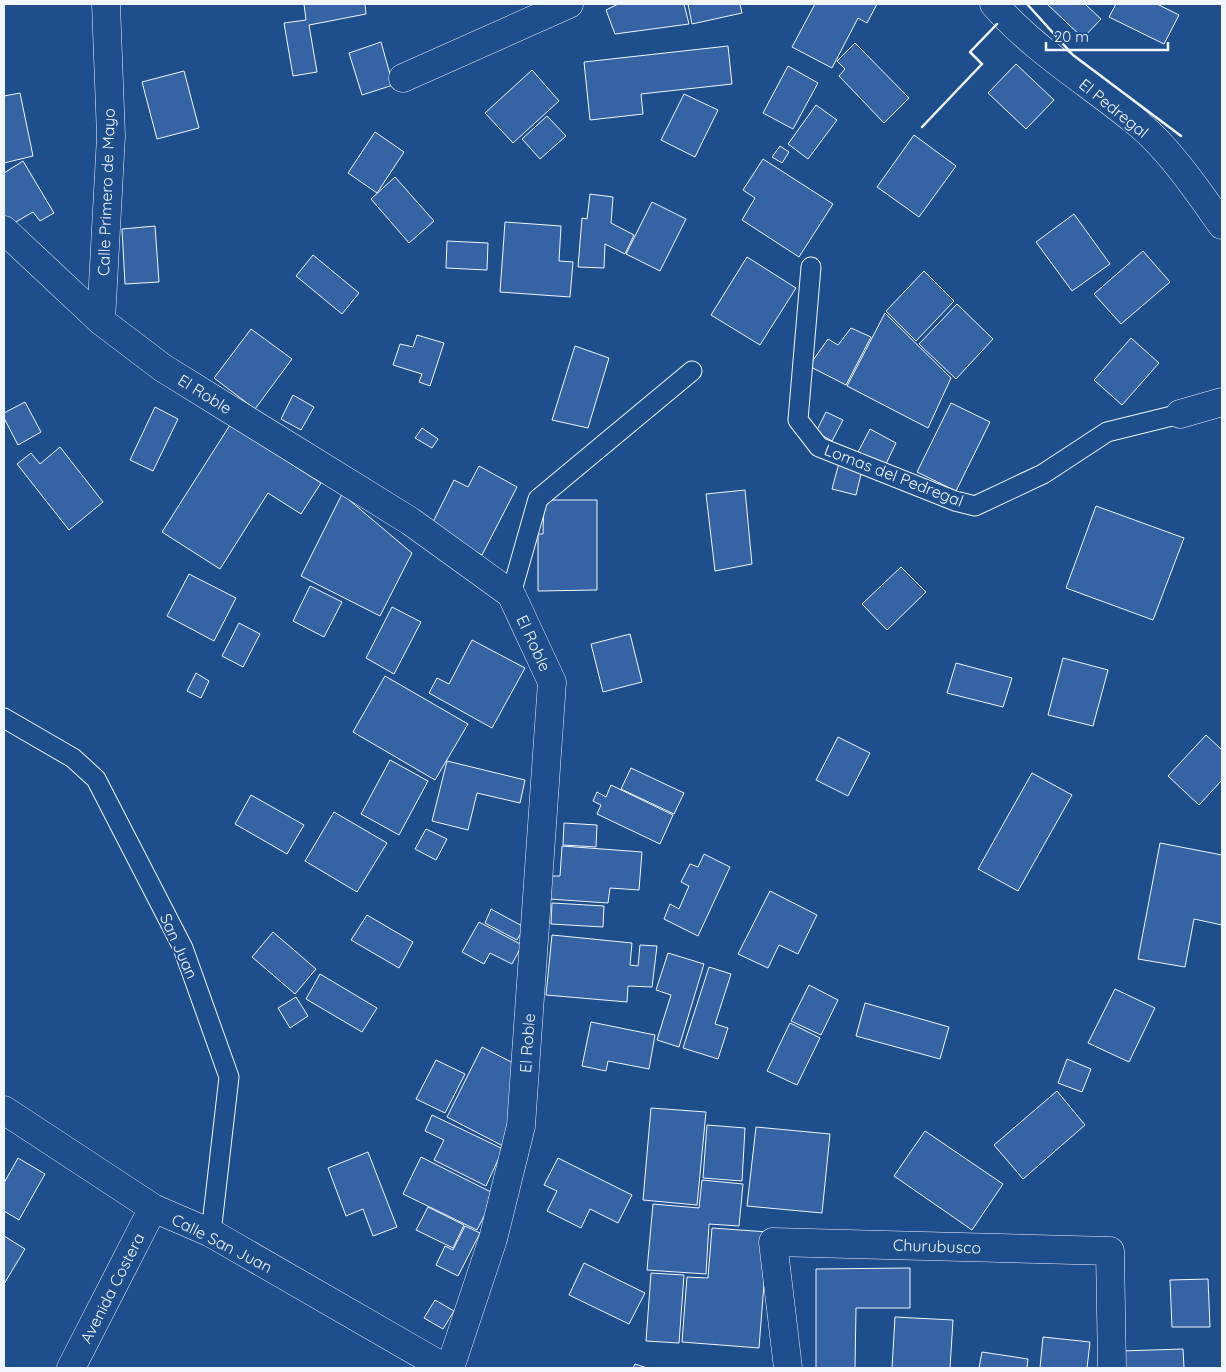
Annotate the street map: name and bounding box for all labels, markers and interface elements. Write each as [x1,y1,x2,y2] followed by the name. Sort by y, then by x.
[1046,20,1168,52] scale bar
[1054,27,1089,46] text: 20 m
[1075,74,1153,142] street label: El Pedregal
[93,108,119,276] street label: Calle Primero de Mayo
[174,370,236,418] street label: El Roble
[822,439,966,511] street label: Lomas del Pedregal
[512,612,556,674] street label: El Roble
[156,910,202,982] street label: San Juan
[515,1013,539,1073] street label: El Roble
[168,1209,276,1277] street label: Calle San Juan
[76,1229,148,1347] street label: Avenida Costera
[893,1234,981,1258] street label: Churubusco

